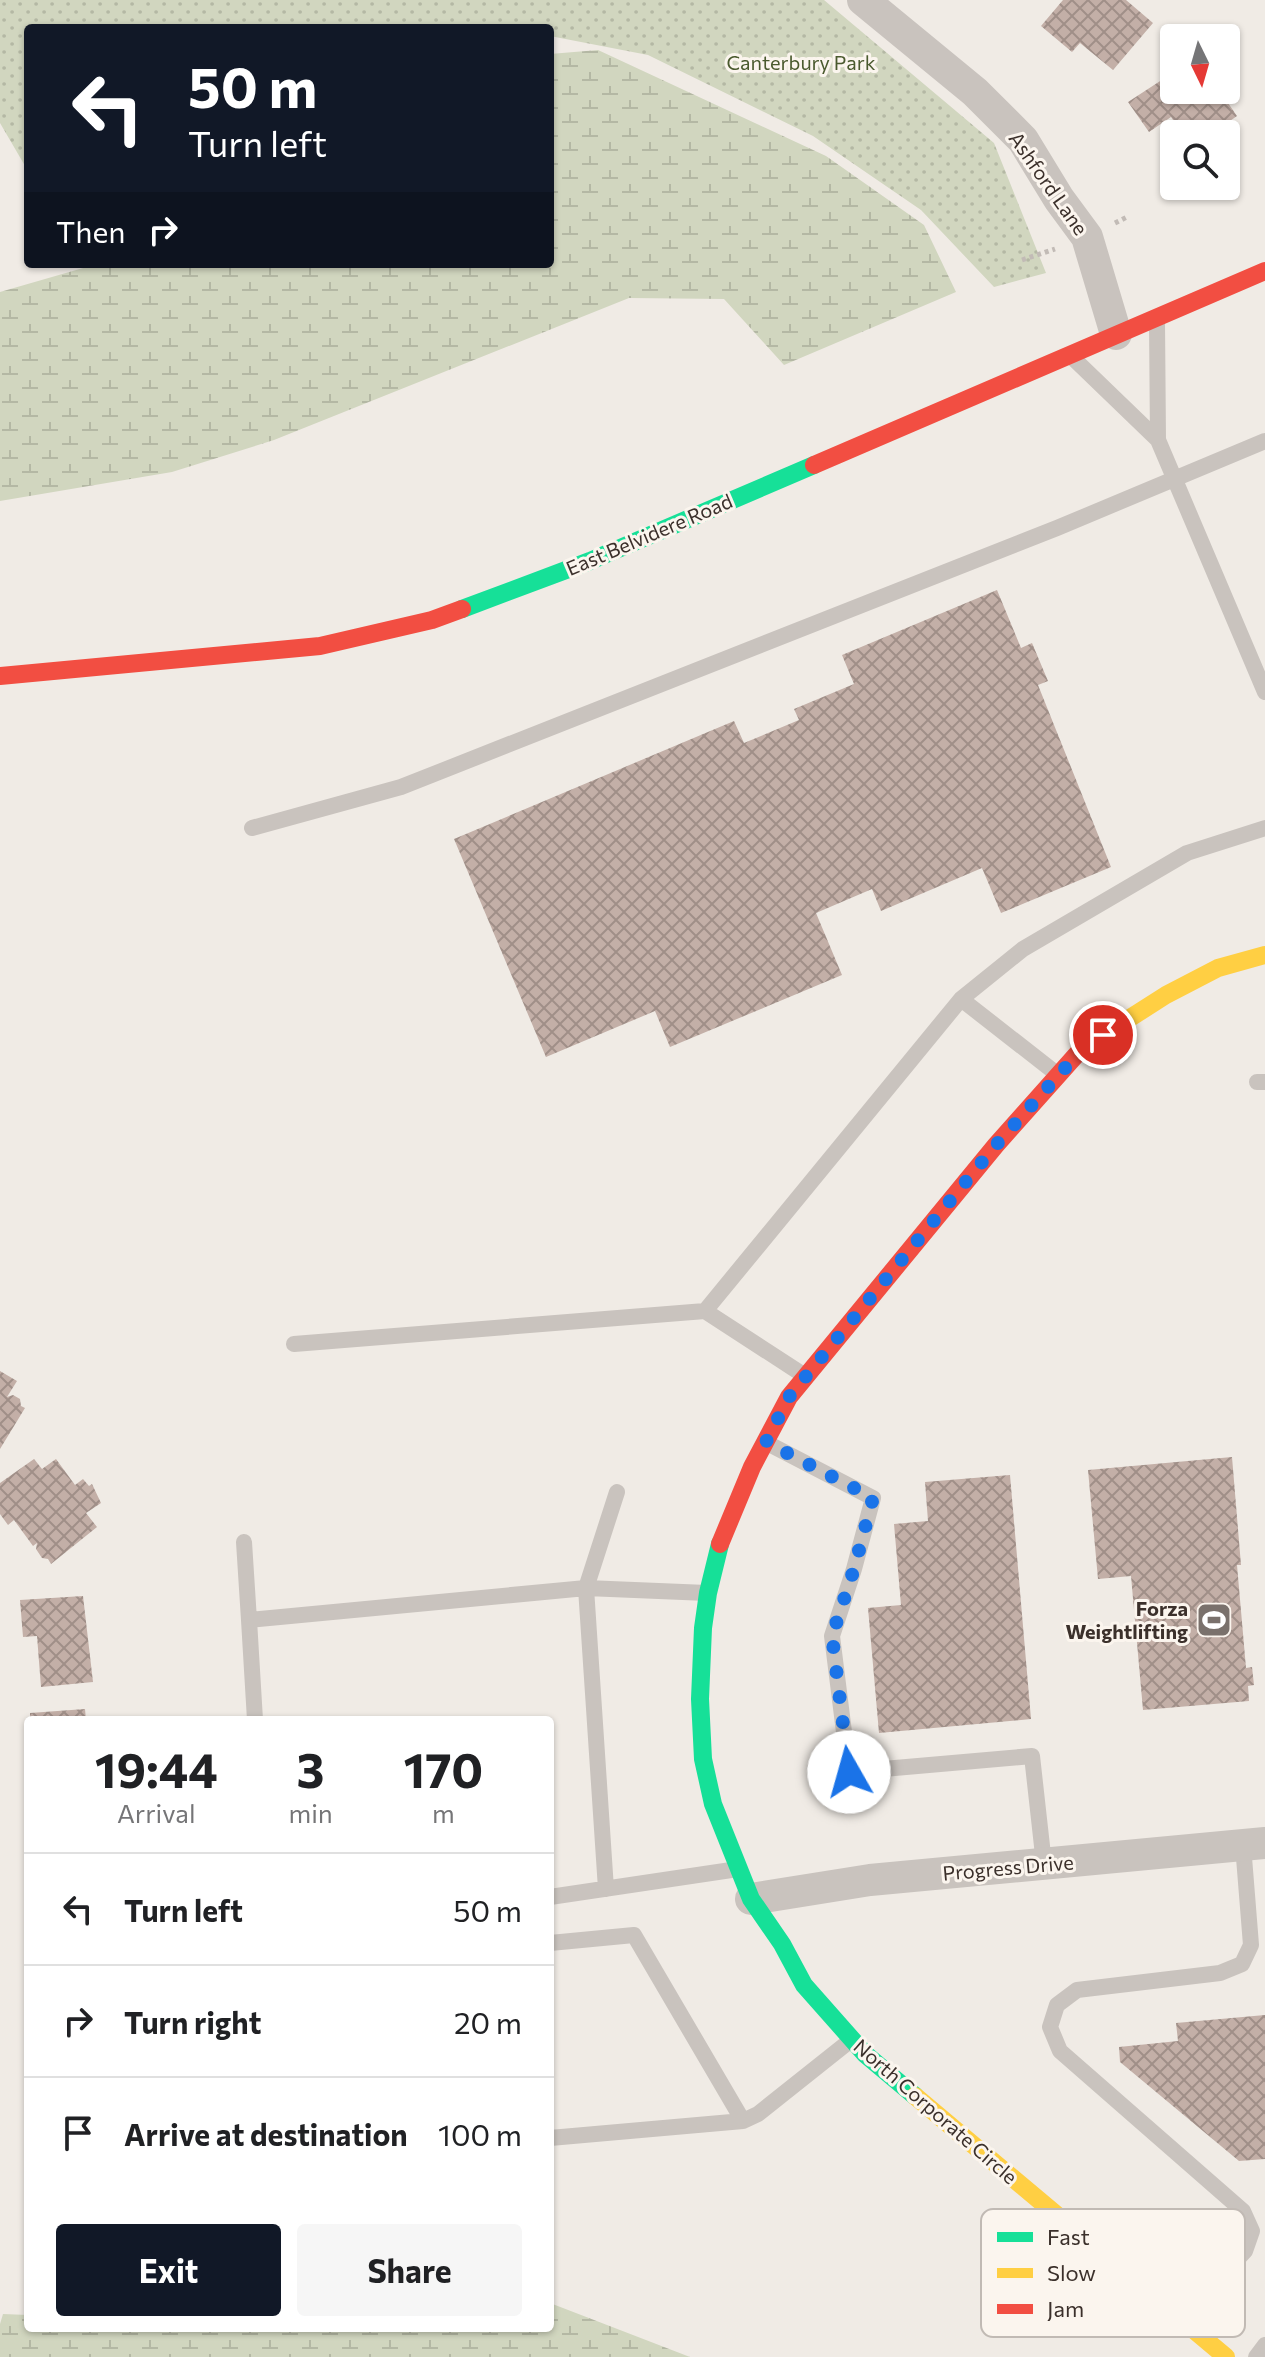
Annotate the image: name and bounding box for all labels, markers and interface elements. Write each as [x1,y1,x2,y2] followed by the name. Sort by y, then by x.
[1160,24,1240,104] north arrow
[1160,24,1240,200] map controls
[726,50,876,74] park label: Canterbury Park
[188,51,317,120] text: 50 m
[56,56,160,160] icon: left
[188,120,327,164] text: Turn left
[1160,120,1240,200] button: search
[1005,127,1093,239] street label: Ashford Lane
[141,208,185,252] icon: right
[56,212,125,249] text: Then
[562,488,736,580] street label: East Belvidere Road
[1069,1001,1137,1069] pin
[1081,1013,1125,1057] icon: arrive
[1066,1596,1188,1643] place label: Forza Weightlifting
[1195,1601,1233,1639] sports icon: Forza Weightlifting
[807,1730,891,1814] position arrow
[95,1739,218,1798] text: 19:44
[297,1739,325,1798] text: 3
[404,1739,483,1798] text: 170
[117,1797,196,1828] text: Arrival
[288,1797,333,1828] text: min
[432,1797,455,1828] text: m
[941,1849,1075,1885] street label: Progress Drive
[56,1887,100,1931] icon: left
[124,1891,243,1928] text: Turn left
[453,1891,522,1928] text: 50 m
[56,1999,100,2043] icon: right
[124,2003,261,2040] text: Turn right
[454,2003,522,2040] text: 20 m
[849,2034,1023,2188] street label: North Corporate Circle
[56,2111,100,2155] icon: arrive
[124,2115,408,2152] text: Arrive at destination
[438,2115,522,2152] text: 100 m
[981,2209,1245,2337] legend
[1047,2223,1090,2250] text: Fast
[56,2224,281,2316] button: Exit
[297,2224,522,2316] button: Share
[1047,2259,1096,2286] text: Slow
[1047,2295,1084,2322] text: Jam

